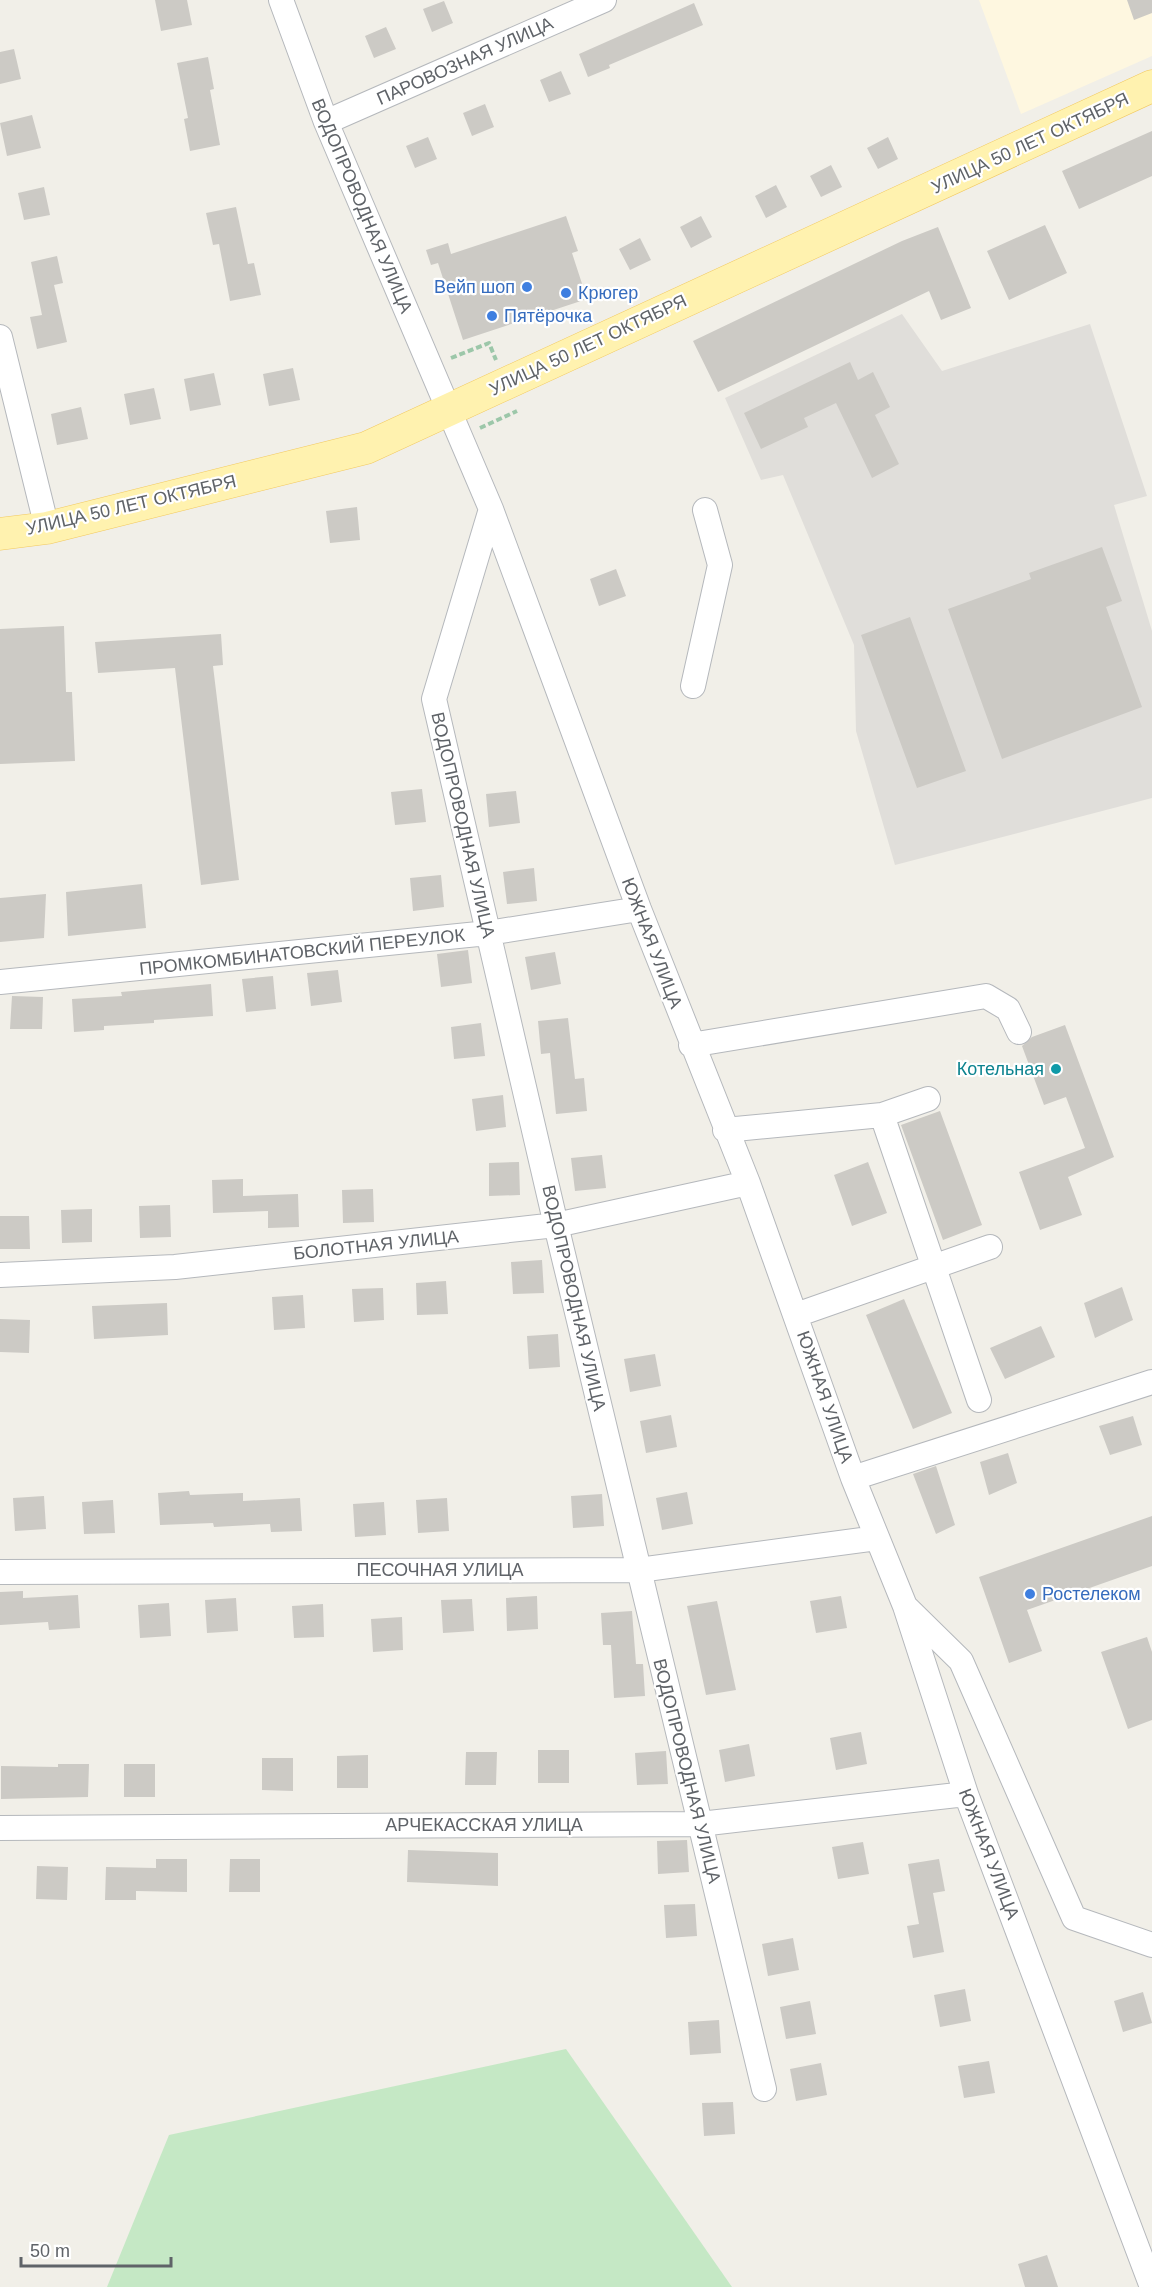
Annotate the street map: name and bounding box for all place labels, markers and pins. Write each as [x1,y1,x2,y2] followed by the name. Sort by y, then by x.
[434,277,515,297] place label: Вейп шоп
[520,280,534,294] marker: Вейп шоп
[578,283,638,303] place label: Крюгер
[559,286,573,300] marker: Крюгер
[504,306,593,326] place label: Пятёрочка
[485,309,499,323] marker: Пятёрочка
[957,1059,1044,1079] place label: Котельная
[1049,1062,1063,1076] marker: Котельная
[1042,1584,1141,1604] place label: Ростелеком
[1023,1587,1037,1601] marker: Ростелеком

